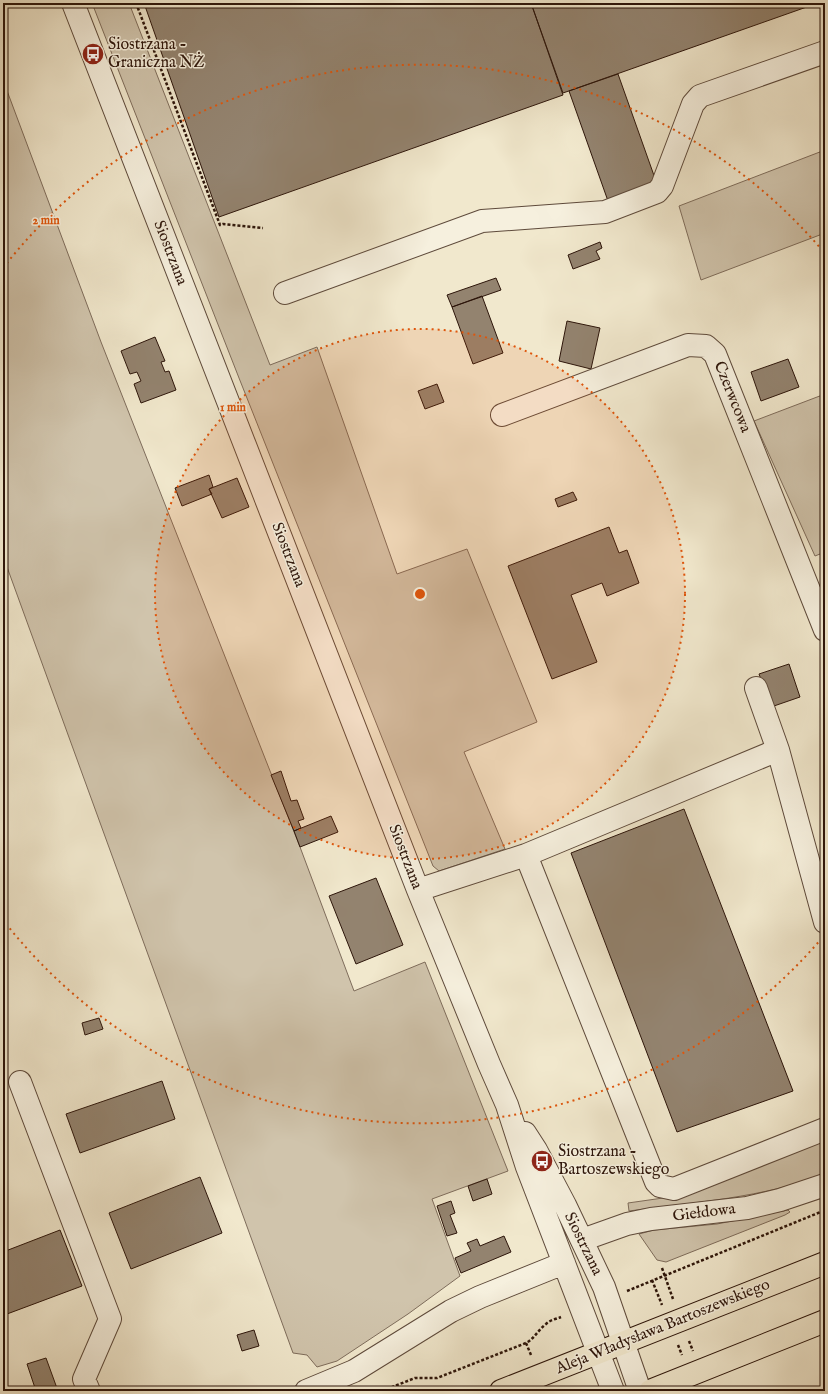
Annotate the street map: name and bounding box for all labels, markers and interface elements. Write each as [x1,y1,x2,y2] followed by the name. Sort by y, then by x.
[108,35,205,73] place label: Siostrzana - Graniczna NŻ
[80,41,106,67] bus stop icon: Siostrzana - Graniczna NŻ
[32,213,60,228] text: 2 min
[149,218,192,288] street label: Siostrzana
[709,358,755,436] street label: Czerwcowa
[220,400,247,415] text: 1 min
[267,520,310,590] street label: Siostrzana
[413,587,427,601] centre of rings
[384,822,427,892] street label: Siostrzana
[558,1142,670,1180] place label: Siostrzana - Bartoszewskiego
[529,1148,555,1174] bus stop icon: Siostrzana - Bartoszewskiego
[672,1199,737,1227] street label: Giełdowa
[559,1209,607,1279] street label: Siostrzana
[552,1275,773,1380] street label: Aleja Władysława Bartoszewskiego

